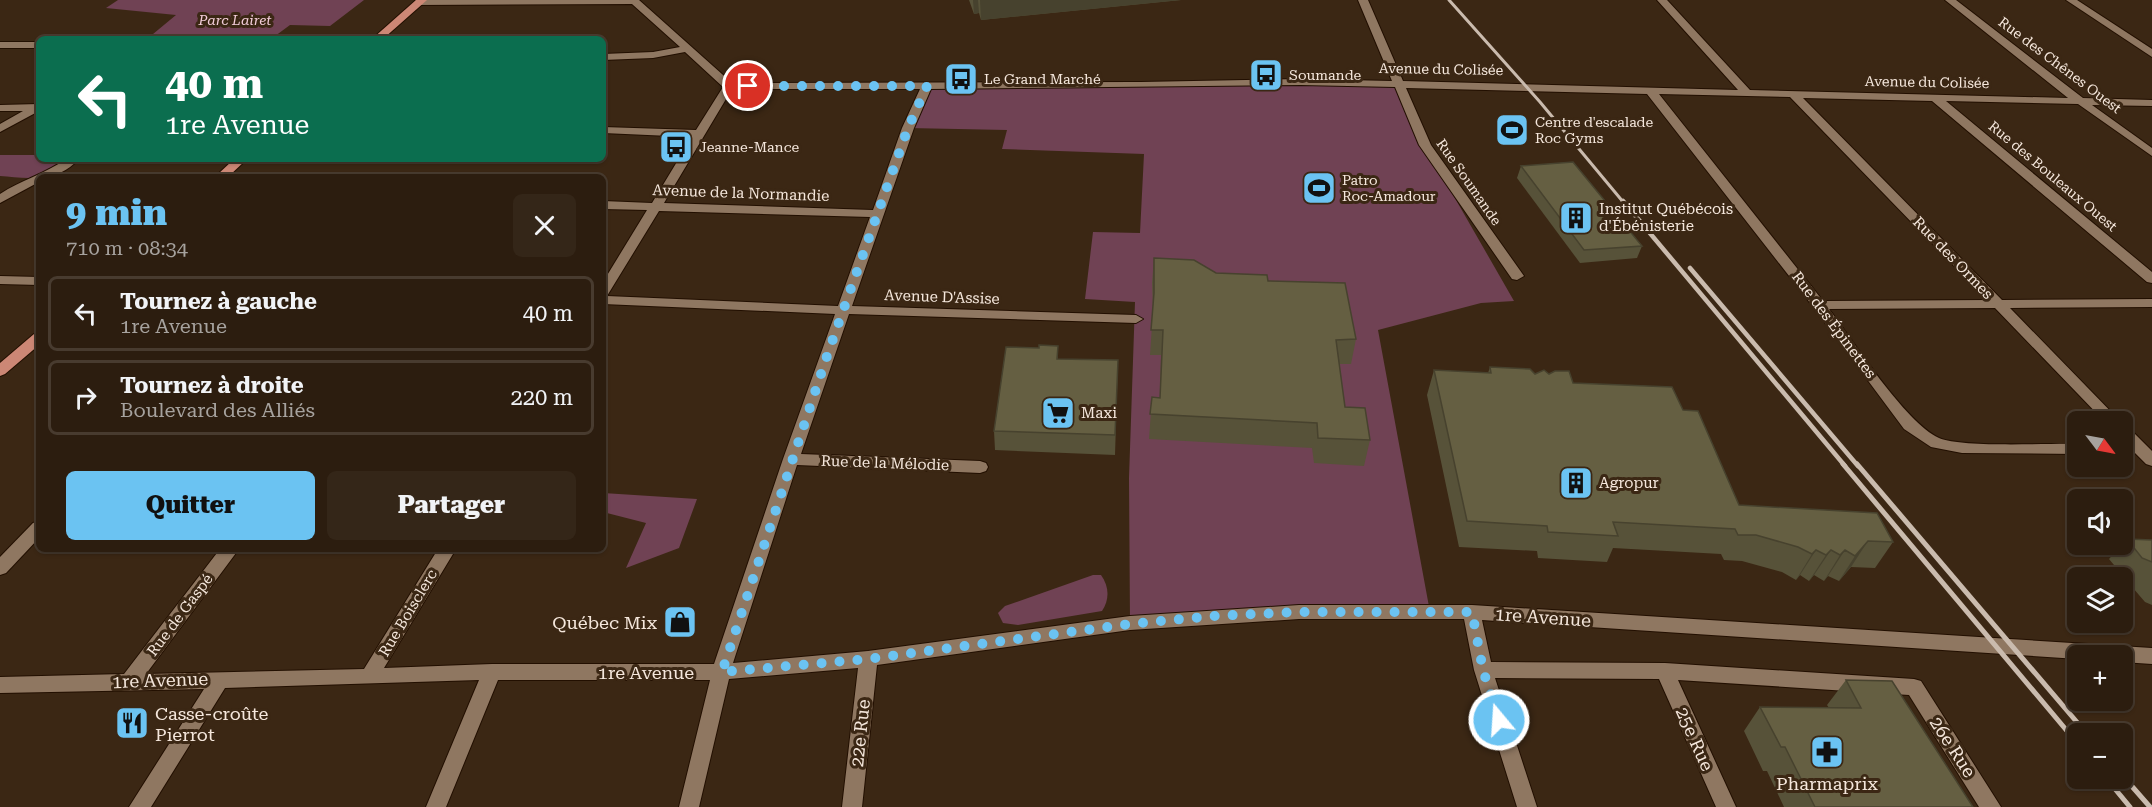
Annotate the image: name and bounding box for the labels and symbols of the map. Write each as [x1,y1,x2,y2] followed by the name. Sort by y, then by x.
[197,12,272,28] park label: Parc Lairet
[1996,14,2124,116] street label: Rue des Chênes Ouest
[1248,57,1284,93] bus stop icon: Soumande
[722,60,773,111] pin
[1379,60,1504,78] street label: Avenue du Colisée
[943,61,979,97] bus stop icon: Le Grand Marché
[1289,67,1362,83] place label: Soumande
[984,71,1101,87] place label: Le Grand Marché
[1865,73,1990,91] street label: Avenue du Colisée
[1494,112,1530,148] sports icon: Centre d'escalade Roc Gyms
[1535,114,1654,146] place label: Centre d'escalade Roc Gyms
[1986,118,2120,234] street label: Rue des Bouleaux Ouest
[658,129,694,165] bus stop icon: Jeanne-Mance
[1433,136,1505,229] street label: Rue Soumande
[699,139,799,155] place label: Jeanne-Mance
[1301,170,1337,206] sports icon: Patro Roc-Amadour
[1342,172,1436,204] place label: Patro Roc-Amadour
[652,181,830,205] street label: Avenue de la Normandie
[1558,200,1594,236] building icon: Institut Québécois d'Ébénisterie
[1599,200,1733,235] place label: Institut Québécois d'Ébénisterie
[1909,213,1997,303] street label: Rue des Ormes
[1788,268,1880,382] street label: Rue des Épinettes
[884,286,1000,308] street label: Avenue D'Assise
[1040,395,1076,431] supermarket icon: Maxi
[1081,404,1117,422] place label: Maxi
[2067,411,2133,477] north arrow
[821,452,949,474] street label: Rue de la Mélodie
[1558,465,1594,501] building icon: Agropur
[1599,474,1659,492] place label: Agropur
[375,566,441,660] street label: Rue Boisclerc
[143,570,217,660] street label: Rue de Gaspé
[1494,603,1592,631] street label: 1re Avenue
[662,604,698,640] shop icon: Québec Mix
[552,612,658,633] place label: Québec Mix
[598,662,694,683] street label: 1re Avenue
[112,668,209,692] street label: 1re Avenue
[1467,688,1531,752] position arrow
[846,698,874,768] street label: 22e Rue
[155,703,268,745] place label: Casse-croûte Pierrot
[1672,704,1718,774] street label: 25e Rue
[114,705,150,741] restaurant icon: Casse-croûte Pierrot
[1926,713,1980,781] street label: 26e Rue
[1809,734,1845,770] pharmacy icon: Pharmaprix
[1776,773,1879,794] place label: Pharmaprix

